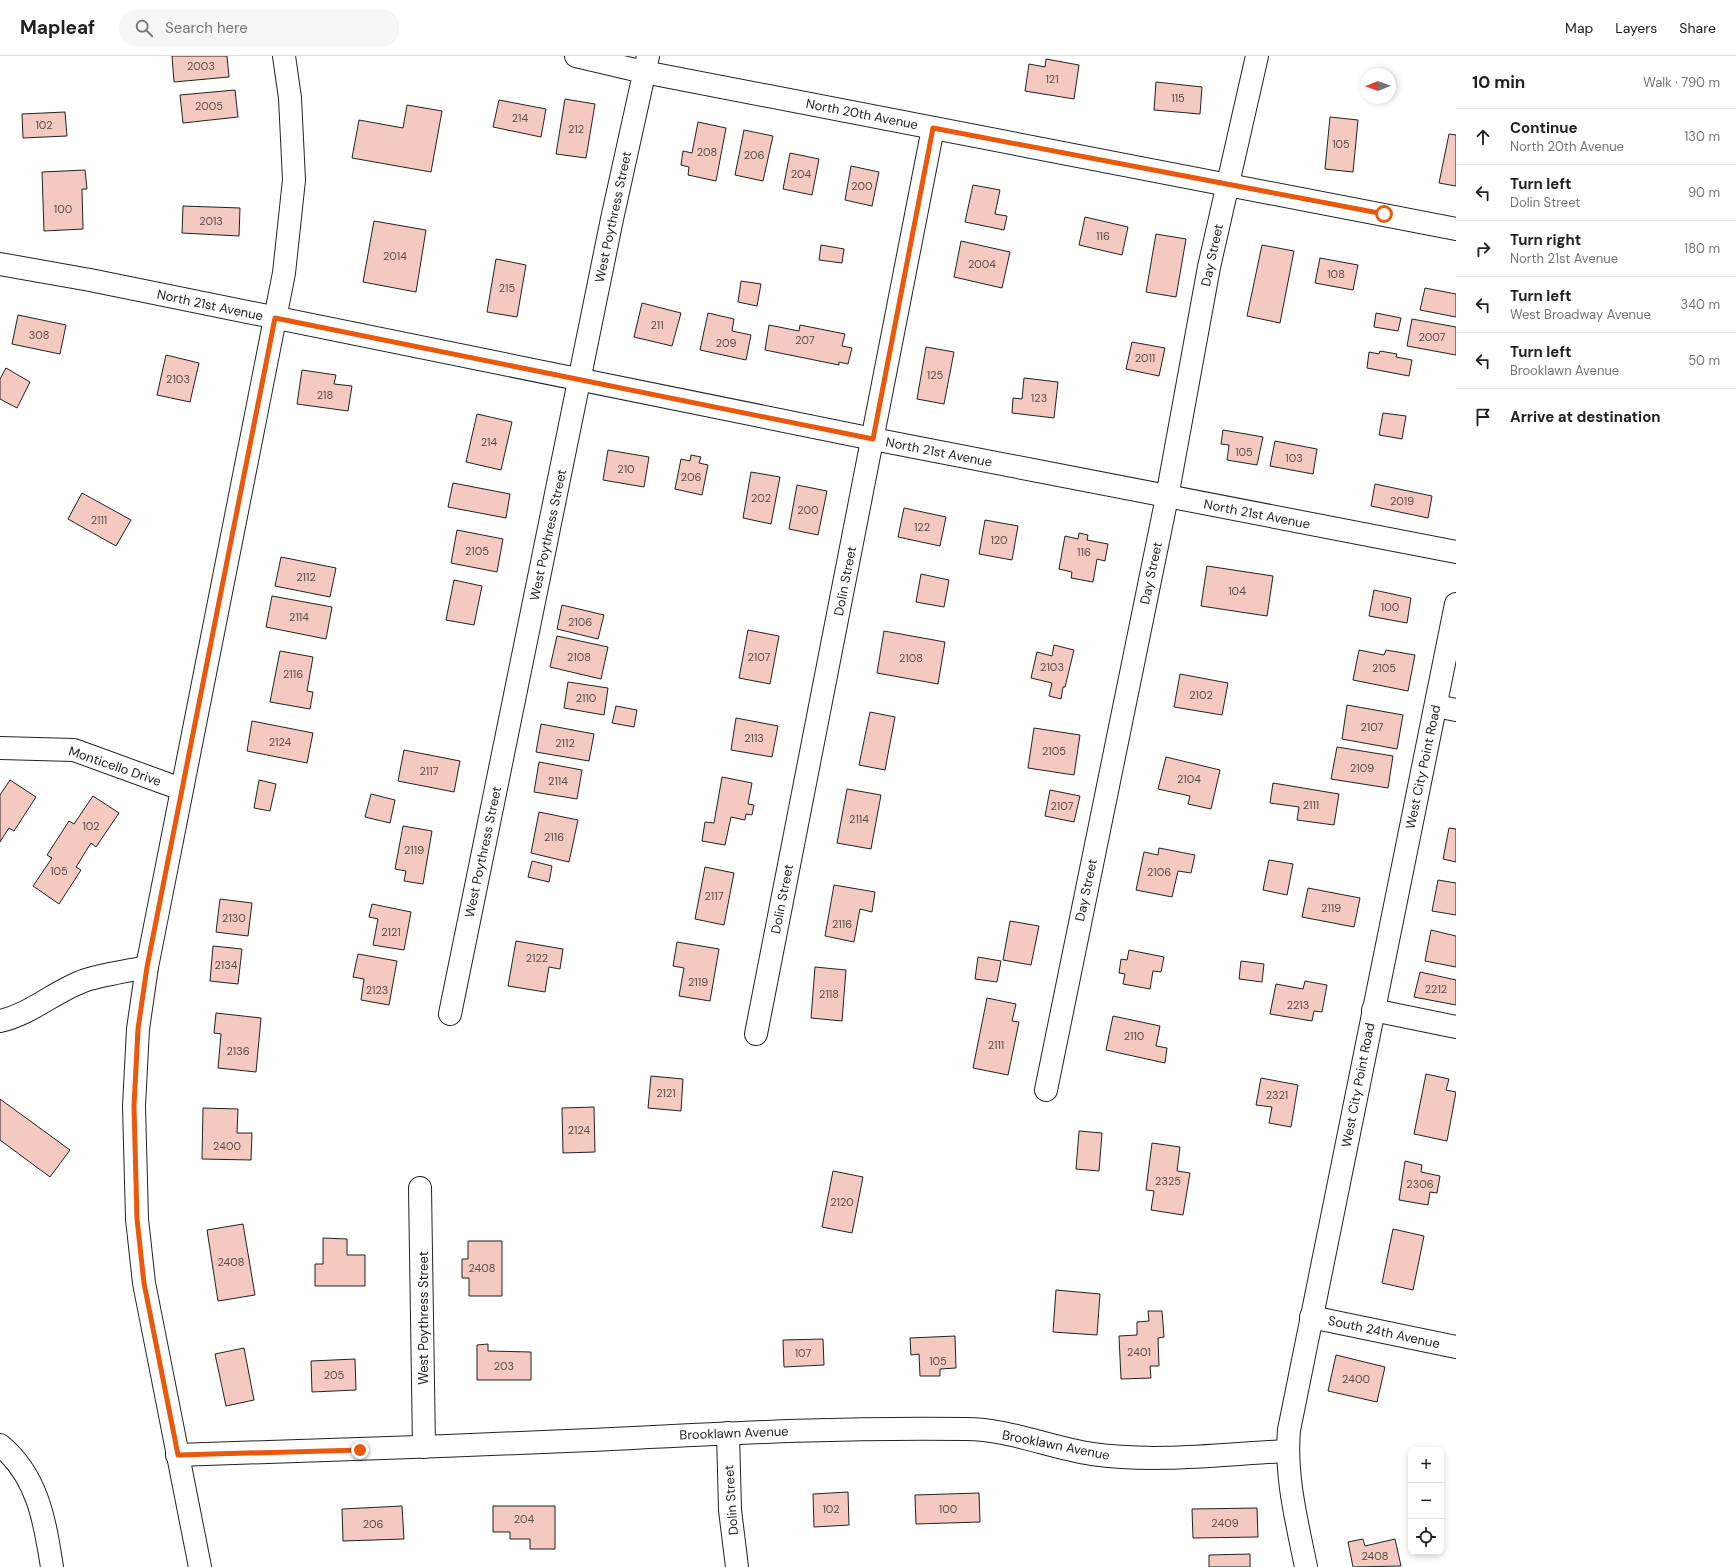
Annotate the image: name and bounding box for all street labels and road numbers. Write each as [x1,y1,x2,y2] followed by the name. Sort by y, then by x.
[804,95,920,133] street label: North 20th Avenue
[591,150,635,284] street label: West Poythress Street
[1197,222,1227,288] street label: Day Street
[155,285,265,325] street label: North 21st Avenue
[884,433,994,471] street label: North 21st Avenue
[526,468,570,602] street label: West Poythress Street
[1202,495,1312,533] street label: North 21st Avenue
[1136,540,1166,606] street label: Day Street
[830,545,860,617] street label: Dolin Street
[1402,703,1444,831] street label: West City Point Road
[66,742,164,790] street label: Monticello Drive
[461,785,505,919] street label: West Poythress Street
[1071,857,1101,923] street label: Day Street
[767,863,797,935] street label: Dolin Street
[1338,1021,1378,1149] street label: West City Point Road
[415,1251,432,1385] street label: West Poythress Street
[1326,1312,1442,1352] street label: South 24th Avenue
[679,1423,789,1443] street label: Brooklawn Avenue
[1001,1426,1111,1464] street label: Brooklawn Avenue
[720,1464,742,1536] street label: Dolin Street

